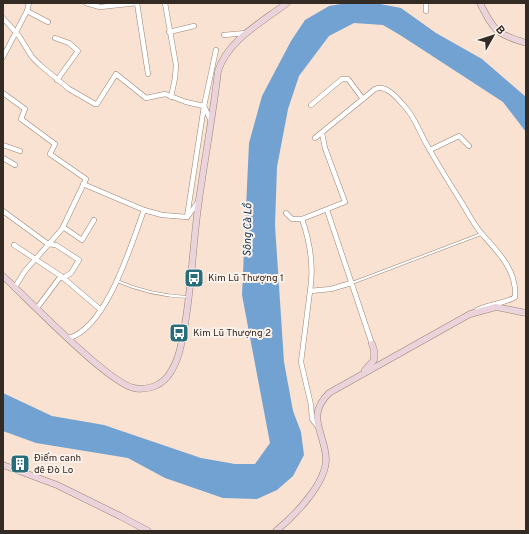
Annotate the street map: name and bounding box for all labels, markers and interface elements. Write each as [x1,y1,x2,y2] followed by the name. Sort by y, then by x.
[473,16,513,56] north arrow
[492,23,508,38] text: B
[241,202,255,257] water label: Sông Cà Lồ
[183,267,205,289] bus stop icon: Kim Lũ Thượng 1
[208,272,284,285] place label: Kim Lũ Thượng 1
[168,322,190,344] bus stop icon: Kim Lũ Thượng 2
[193,327,271,340] place label: Kim Lũ Thượng 2
[34,452,81,477] place label: Điếm canh đê Đò Lo
[9,453,31,475] building icon: Điếm canh đê Đò Lo

